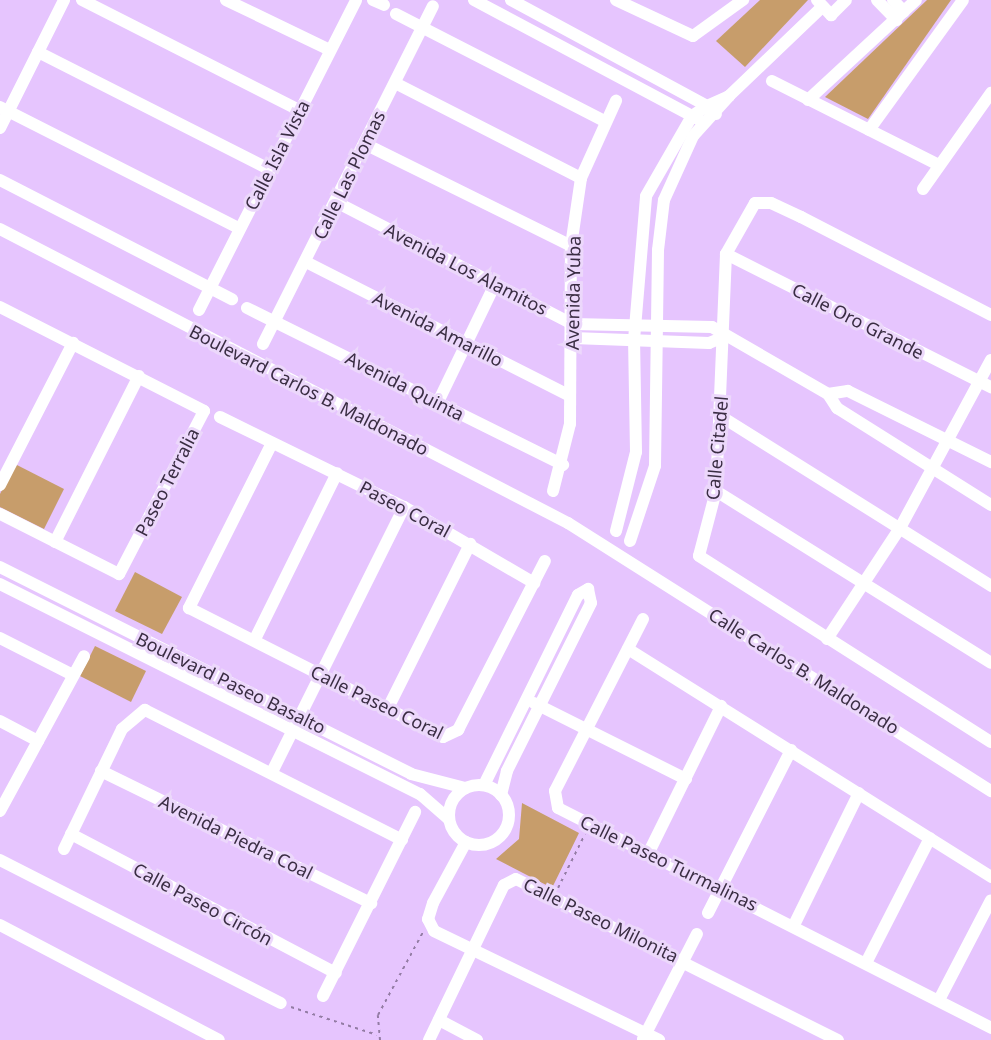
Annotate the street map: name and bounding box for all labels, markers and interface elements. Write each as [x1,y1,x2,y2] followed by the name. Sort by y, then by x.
[240,96,314,214] street label: Calle Isla Vista
[309,107,389,243] street label: Calle Las Plomas
[381,219,551,319] street label: Avenida Los Alamitos
[561,236,585,350] street label: Avenida Yuba
[789,278,927,364] street label: Calle Oro Grande
[369,287,507,371] street label: Avenida Amarillo
[186,320,432,460] street label: Boulevard Carlos B. Maldonado
[342,347,468,425] street label: Avenida Quinta
[702,395,732,501] street label: Calle Citadel
[131,424,203,540] street label: Paseo Terralia
[356,476,454,542] street label: Paseo Coral
[705,603,903,739] street label: Calle Carlos B. Maldonado
[133,628,329,738] street label: Boulevard Paseo Basalto
[307,661,447,743] street label: Calle Paseo Coral
[156,790,316,884] street label: Avenida Piedra Coal
[577,811,761,915] street label: Calle Paseo Turmalinas
[130,858,276,950] street label: Calle Paseo Circón
[520,873,682,967] street label: Calle Paseo Milonita

